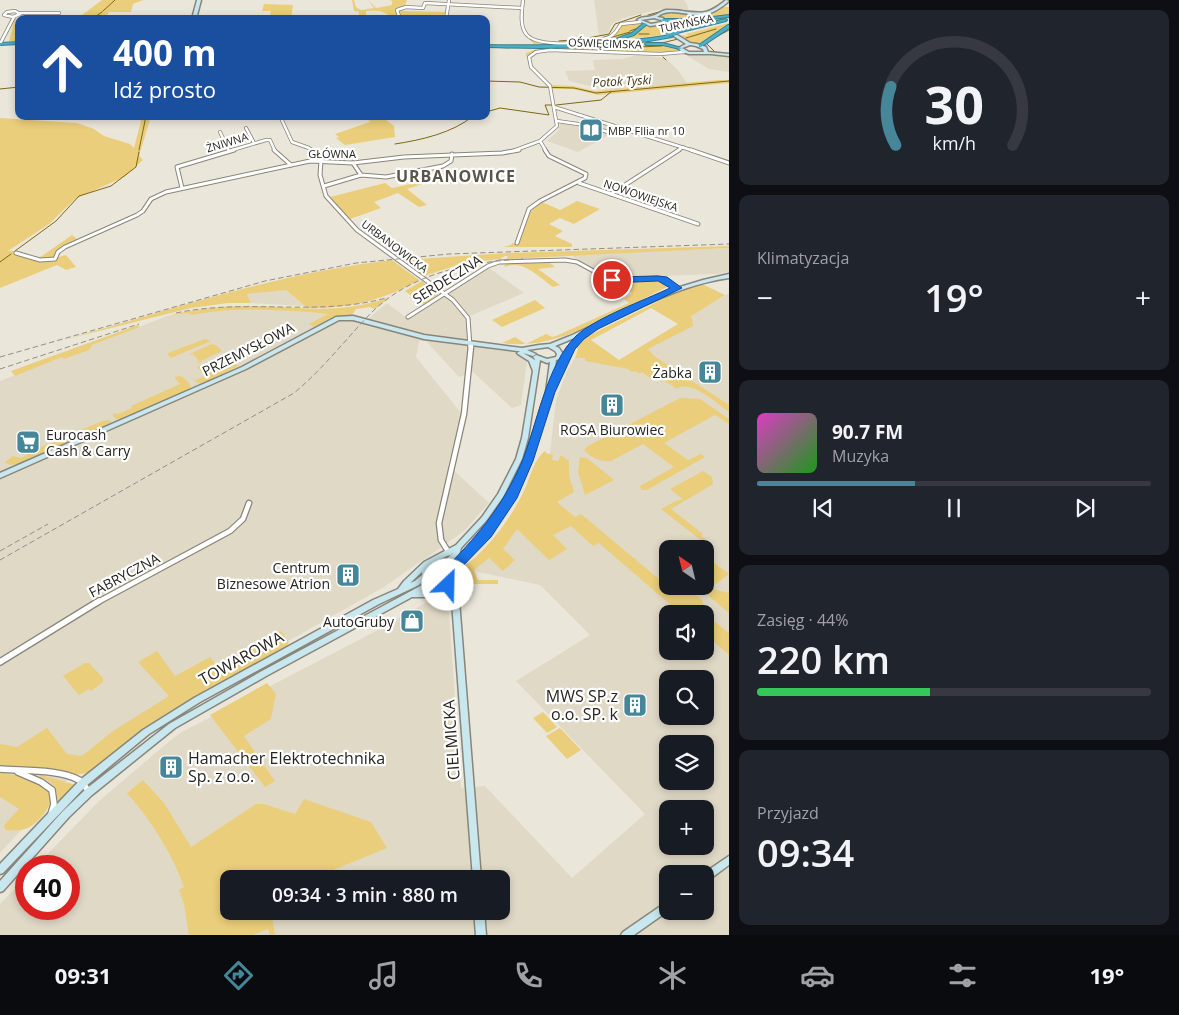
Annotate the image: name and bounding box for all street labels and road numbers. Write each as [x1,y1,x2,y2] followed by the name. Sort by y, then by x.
[658,10,715,36] street label: TURYŃSKA
[568,34,642,52] street label: OŚWIĘCIMSKA
[204,129,250,155] street label: ŻNIWNA
[308,146,356,161] street label: GŁÓWNA
[602,175,680,215] street label: NOWOWIEJSKA
[359,216,431,276] street label: URBANOWICKA
[409,250,485,308] street label: SERDECZNA
[199,318,297,380] street label: PRZEMYSŁOWA
[85,548,163,602] street label: FABRYCZNA
[195,625,288,690] street label: TOWAROWA
[437,698,465,781] street label: CIELMICKA

